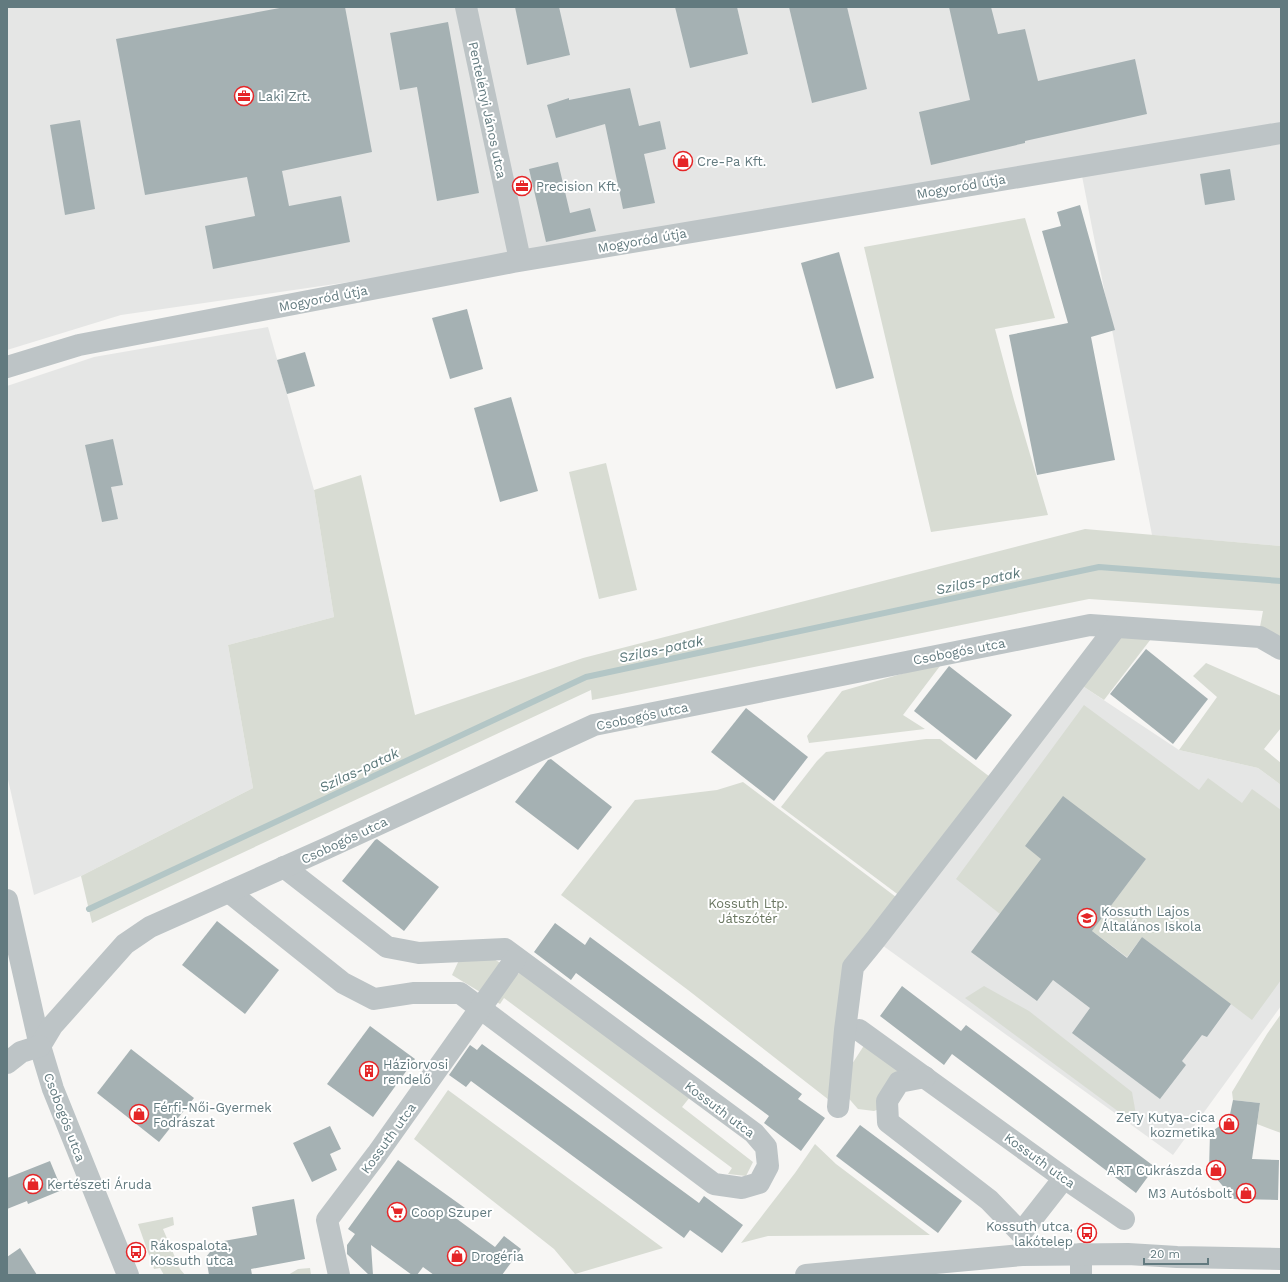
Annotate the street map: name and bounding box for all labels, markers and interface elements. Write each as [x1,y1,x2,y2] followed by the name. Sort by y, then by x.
[466,40,509,181] street label: Pentelényi János utca
[233,85,255,107] office icon: Laki Zrt.
[258,89,310,104] place label: Laki Zrt.
[672,150,694,172] shop icon: Cre-Pa Kft.
[697,154,766,169] place label: Cre-Pa Kft.
[915,171,1007,202] street label: Mogyoród útja
[511,175,533,197] office icon: Precision Kft.
[536,179,620,194] place label: Precision Kft.
[596,225,688,256] street label: Mogyoród útja
[277,282,369,314] street label: Mogyoród útja
[934,564,1022,598] water label: Szilas-patak
[617,632,705,666] water label: Szilas-patak
[912,635,1007,668] street label: Csobogós utca
[595,699,690,734] street label: Csobogós utca
[317,744,402,795] water label: Szilas-patak
[299,814,390,867] street label: Csobogós utca
[708,896,788,926] park label: Kossuth Ltp. Játszótér
[1101,904,1202,934] place label: Kossuth Lajos Általános Iskola
[1076,907,1098,929] school or university icon: Kossuth Lajos Általános Iskola
[383,1057,448,1087] place label: Háziorvosi rendelő
[358,1060,380,1082] building icon: Háziorvosi rendelő
[41,1071,89,1164] street label: Csobogós utca
[682,1078,758,1141] street label: Kossuth utca
[153,1100,272,1130] place label: Férfi-Női-Gyermek Fodrászat
[358,1100,419,1176] street label: Kossuth utca
[128,1103,150,1125] shop icon: Férfi-Női-Gyermek Fodrászat
[1116,1110,1216,1140] place label: ZeTy Kutya-cica kozmetika
[1218,1113,1240,1135] shop icon: ZeTy Kutya-cica kozmetika
[1002,1130,1078,1191] street label: Kossuth utca
[1205,1159,1227,1181] shop icon: ART Cukrászda
[1107,1163,1203,1178] place label: ART Cukrászda
[22,1173,44,1195] shop icon: Kertészeti Áruda
[47,1176,152,1192] place label: Kertészeti Áruda
[1235,1182,1257,1204] shop icon: M3 Autósbolt
[1148,1186,1233,1201] place label: M3 Autósbolt
[386,1201,408,1223] supermarket icon: Coop Szuper
[411,1205,492,1220] place label: Coop Szuper
[986,1219,1073,1249] place label: Kossuth utca, lakótelep
[1076,1222,1098,1244] bus stop icon: Kossuth utca, lakótelep
[150,1238,234,1268] place label: Rákospalota, Kossuth utca
[1144,1240,1208,1266] scale bar
[125,1241,147,1263] bus stop icon: Rákospalota, Kossuth utca
[446,1245,468,1267] shop icon: Drogéria
[1150,1247,1180,1261] text: 20 m
[471,1249,524,1264] place label: Drogéria

